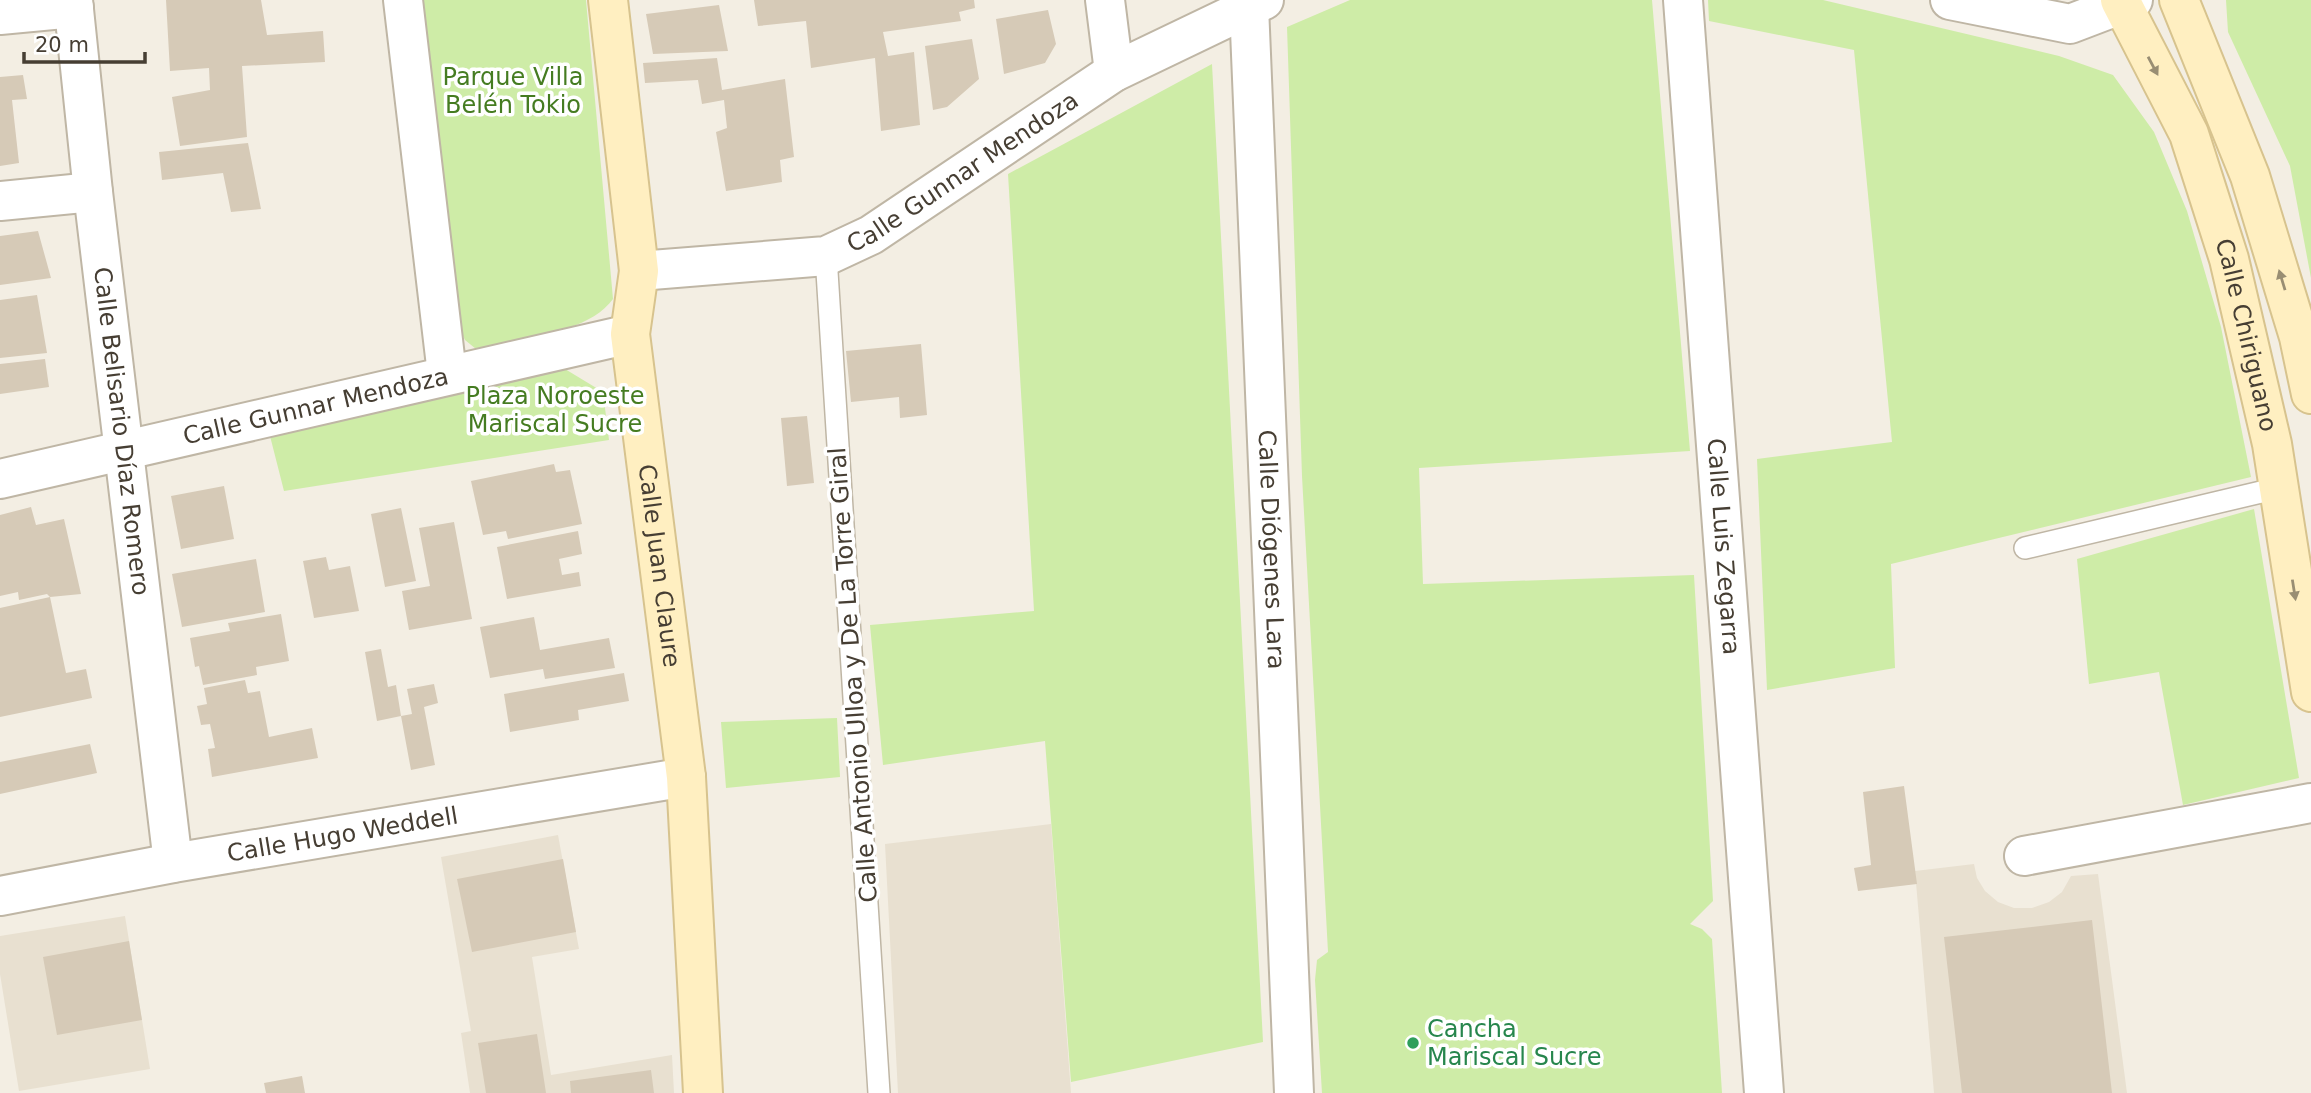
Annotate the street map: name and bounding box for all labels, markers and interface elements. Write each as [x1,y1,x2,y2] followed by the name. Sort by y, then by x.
[24,21,145,65] scale bar
[35,33,89,57] text: 20 m
[2147,57,2159,76] one-way arrow
[443,63,584,119] park label: Parque Villa Belén Tokio
[842,86,1084,258] street label: Calle Gunnar Mendoza
[2209,235,2283,434] street label: Calle Chiriguano
[88,266,155,597] street label: Calle Belisario Díaz Romero
[2276,270,2286,291] one-way arrow
[180,362,451,450] street label: Calle Gunnar Mendoza
[466,382,644,438] park label: Plaza Noroeste Mariscal Sucre
[1253,429,1290,670] street label: Calle Diógenes Lara
[1702,437,1745,656] street label: Calle Luis Zegarra
[823,446,883,904] street label: Calle Antonio Ulloa y De La Torre Giral
[633,463,686,669] street label: Calle Juan Claure
[2289,580,2300,602] one-way arrow
[225,801,460,868] street label: Calle Hugo Weddell
[1427,1015,1601,1071] place label: Cancha Mariscal Sucre
[1405,1035,1421,1051] marker: Cancha Mariscal Sucre

